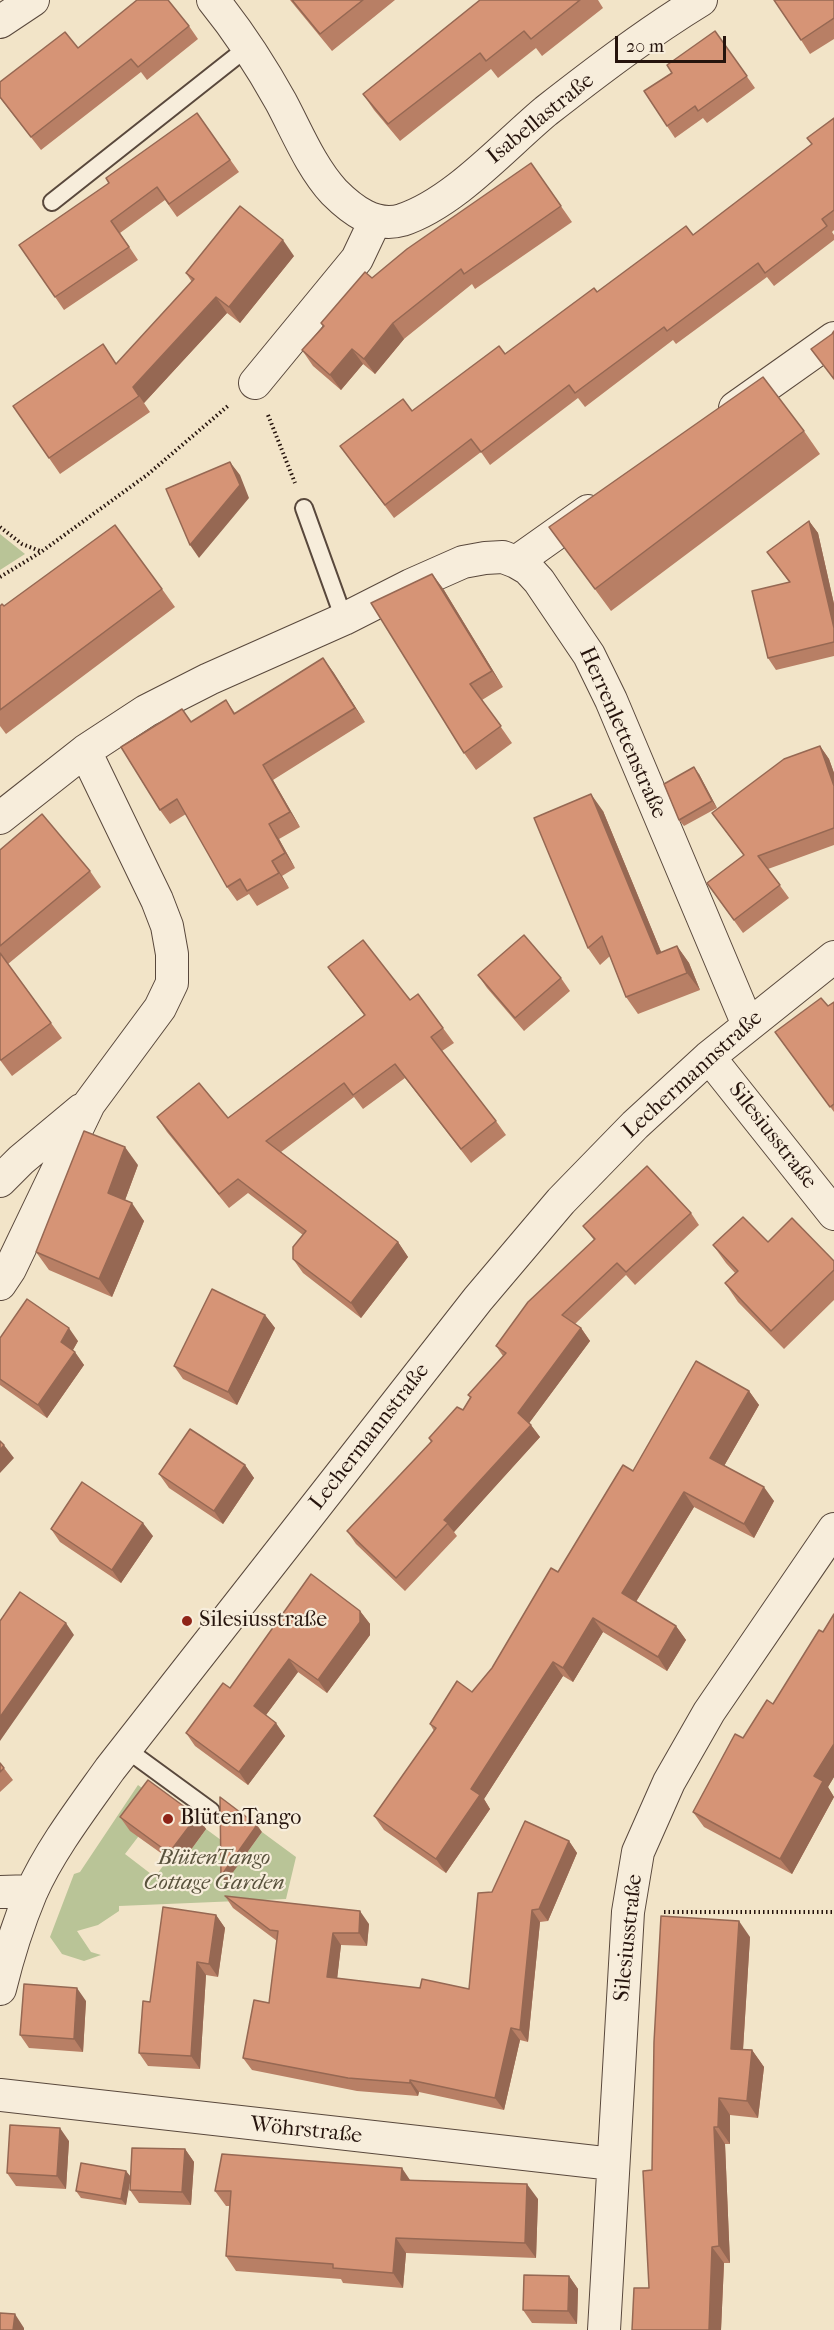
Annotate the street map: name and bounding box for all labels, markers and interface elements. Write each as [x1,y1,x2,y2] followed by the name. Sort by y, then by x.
[618,24,729,62] scale bar
[626,36,664,57] text: 20 m
[482,68,600,170] street label: Isabellastraße
[572,643,672,823] street label: Herrenlettenstraße
[618,1005,768,1145] street label: Lechermannstraße
[722,1077,822,1195] street label: Silesiusstraße
[305,1358,435,1516] street label: Lechermannstraße
[199,1608,327,1634] place label: Silesiusstraße
[180,1614,194,1628] marker: Silesiusstraße
[180,1806,301,1832] place label: BlütenTango
[161,1812,175,1826] marker: BlütenTango
[143,1846,285,1898] park label: BlütenTango Cottage Garden
[609,1873,649,2003] street label: Silesiusstraße
[249,2112,363,2150] street label: Wöhrstraße

